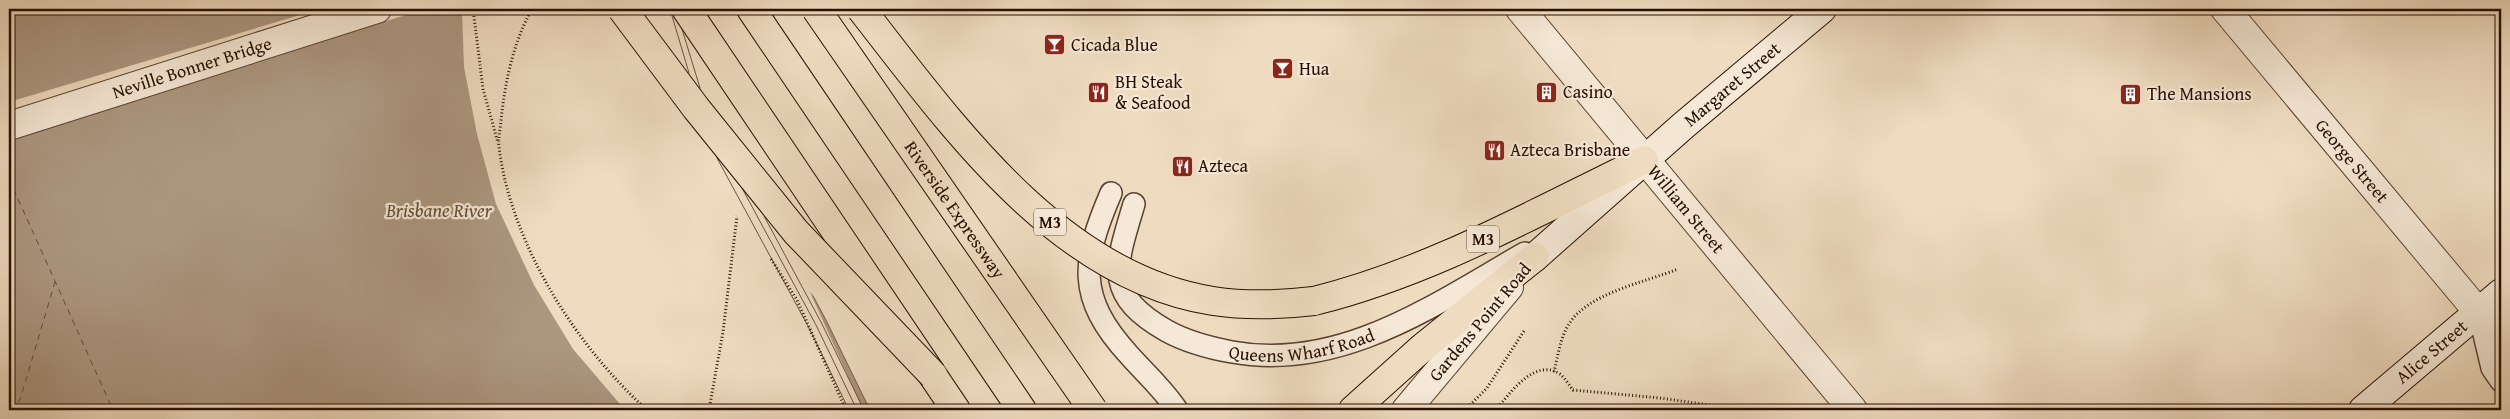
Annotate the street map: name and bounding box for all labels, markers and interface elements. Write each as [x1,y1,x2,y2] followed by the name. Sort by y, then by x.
[109,29,275,105] street label: Neville Bonner Bridge
[1071,31,1158,58] place label: Cicada Blue
[1043,33,1067,57] bar icon: Cicada Blue
[1677,35,1787,133] street label: Margaret Street
[1299,55,1330,82] place label: Hua
[1271,57,1295,81] bar icon: Hua
[1115,68,1191,116] place label: BH Steak & Seafood
[1563,78,1613,105] place label: Casino
[1087,80,1111,104] restaurant icon: BH Steak & Seafood
[1535,80,1559,104] building icon: Casino
[2147,80,2252,107] place label: The Mansions
[2119,82,2143,106] building icon: The Mansions
[2309,113,2396,209] street label: George Street
[898,135,1012,284] street label: Riverside Expressway
[1510,136,1630,163] place label: Azteca Brisbane
[1482,138,1506,162] restaurant icon: Azteca Brisbane
[1198,152,1249,179] place label: Azteca
[1170,154,1194,178] restaurant icon: Azteca
[1641,158,1732,259] street label: William Street
[385,196,493,224] water label: Brisbane River
[1034,208,1066,236] road number: M3
[1467,225,1499,252] road number: M3
[1422,256,1538,387] street label: Gardens Point Road
[2389,313,2474,390] street label: Alice Street
[1227,321,1379,369] street label: Queens Wharf Road

